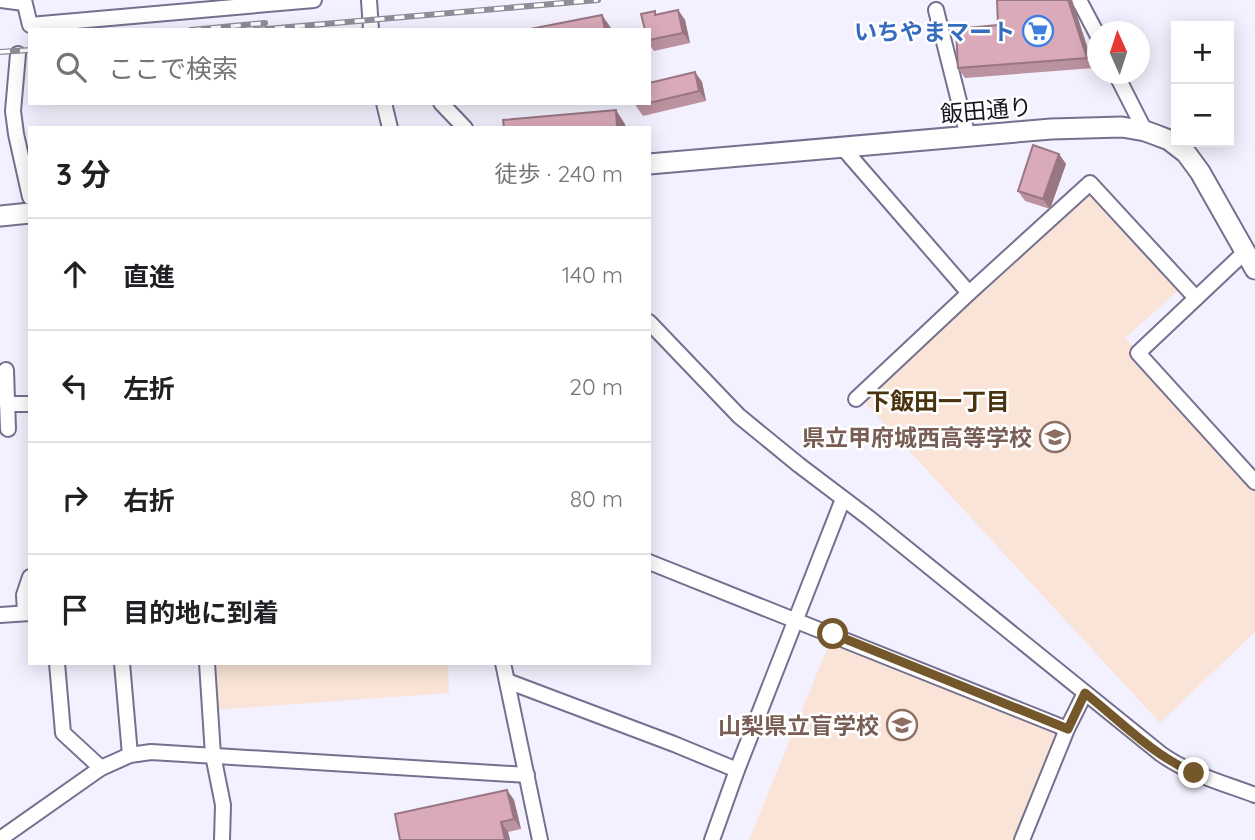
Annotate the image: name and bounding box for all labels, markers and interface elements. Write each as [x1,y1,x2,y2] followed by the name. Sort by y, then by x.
[1021,14,1055,48] supermarket icon: いちやまマート
[854,17,1015,46] place label: いちやまマート
[1087,21,1150,84] north arrow
[1171,21,1234,147] map controls
[1171,21,1234,84] button: +
[28,28,651,105] search box
[52,48,90,86] icon: search
[108,52,238,85] text: ここで検索
[1171,84,1234,147] button: −
[939,92,1033,128] street label: 飯田通り
[56,155,111,193] text: 3 分
[494,159,623,188] text: 徒歩 · 240 m
[56,255,94,293] icon: ahead
[123,260,175,293] text: 直進
[562,260,623,289] text: 140 m
[56,367,94,405] icon: left
[123,372,175,405] text: 左折
[569,372,623,401] text: 20 m
[866,386,1010,416] district label: 下飯田一丁目
[1038,420,1072,454] school or university icon: 県立甲府城西高等学校
[802,423,1032,452] place label: 県立甲府城西高等学校
[56,479,94,517] icon: right
[123,484,175,517] text: 右折
[570,484,623,513] text: 80 m
[56,591,94,629] icon: arrive
[123,596,279,629] text: 目的地に到着
[817,618,848,649] route start
[885,708,919,742] school or university icon: 山梨県立盲学校
[718,711,879,740] place label: 山梨県立盲学校
[1178,757,1209,788] route end

